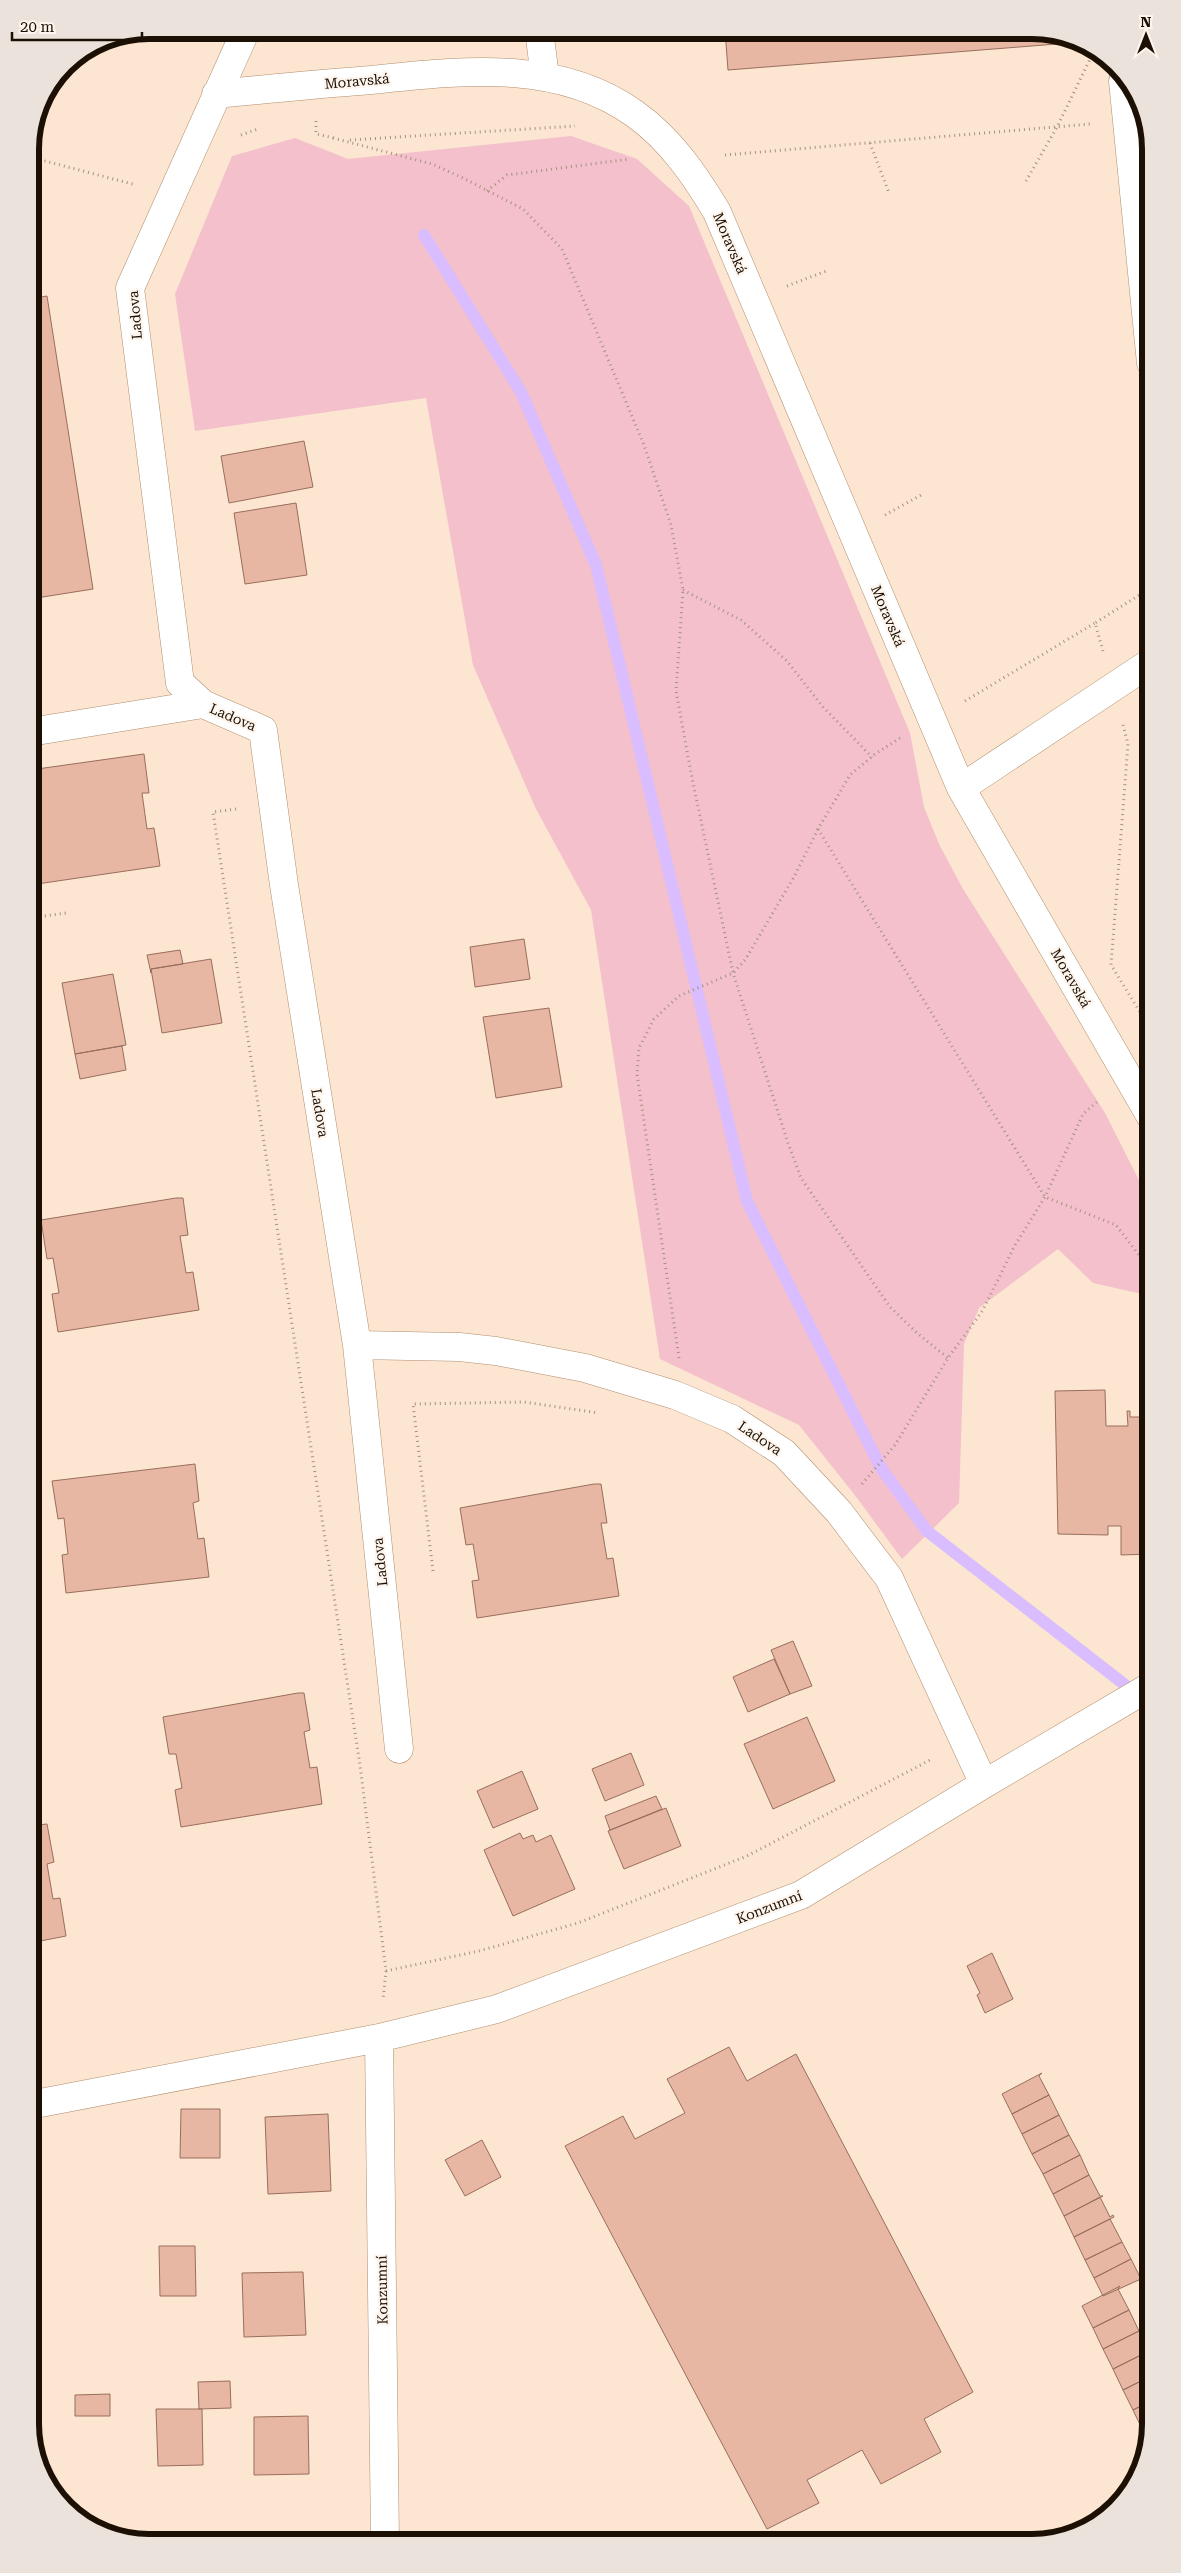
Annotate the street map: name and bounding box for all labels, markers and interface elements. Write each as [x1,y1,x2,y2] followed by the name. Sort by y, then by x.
[12,10,142,42] scale bar
[1121,10,1171,60] north arrow
[1141,14,1152,30] text: N
[20,18,55,36] text: 20 m
[324,70,391,92] street label: Moravská
[710,210,750,277] street label: Moravská
[125,290,145,340] street label: Ladova
[868,583,908,650] street label: Moravská
[207,700,259,734] street label: Ladova
[1048,946,1094,1011] street label: Moravská
[308,1088,332,1139] street label: Ladova
[735,1418,785,1459] street label: Ladova
[369,1536,391,1587] street label: Ladova
[734,1887,805,1927] street label: Konzumní
[373,2255,391,2325] street label: Konzumní

